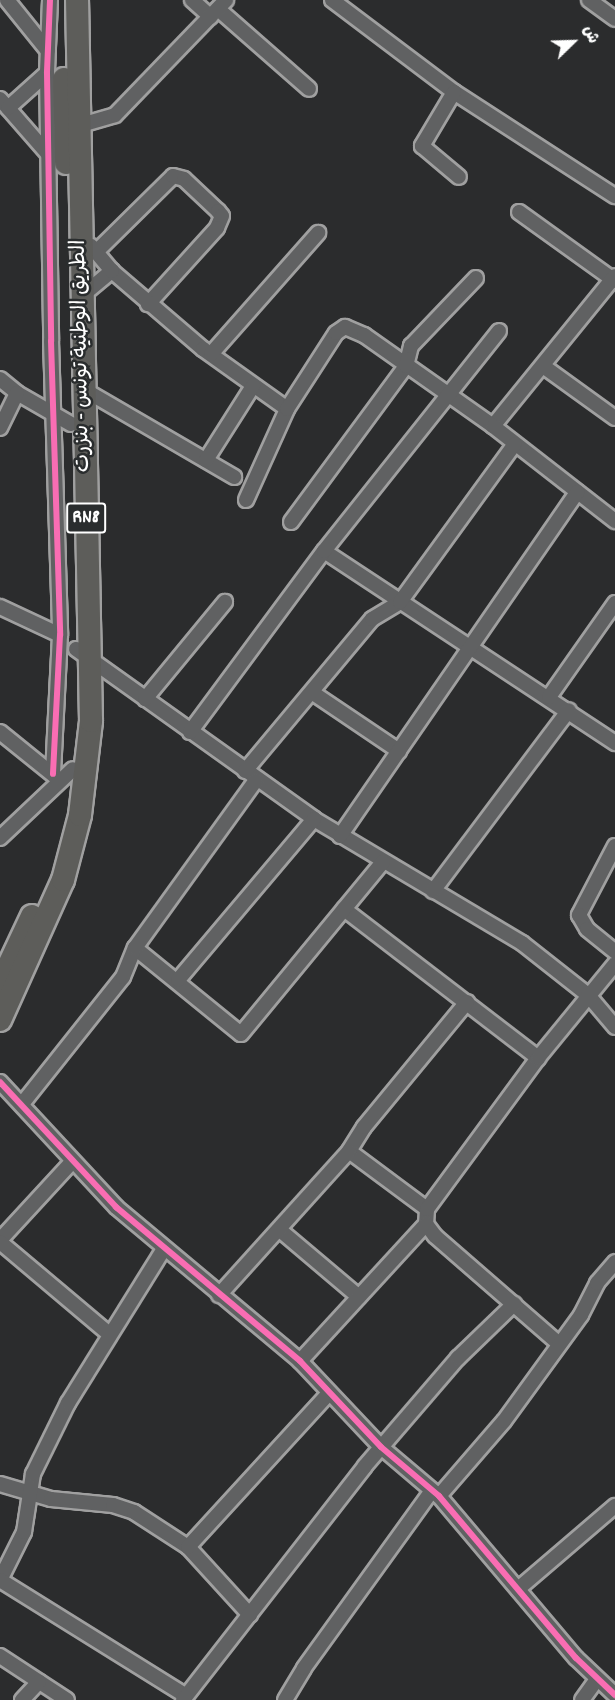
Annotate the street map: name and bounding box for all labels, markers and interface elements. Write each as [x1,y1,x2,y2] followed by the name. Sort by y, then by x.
[543,12,603,72] north arrow
[576,22,604,47] text: ش
[67,239,97,473] street label: الطريق الوطنية تونس - بنزرت
[65,501,107,535] road number: RN8

